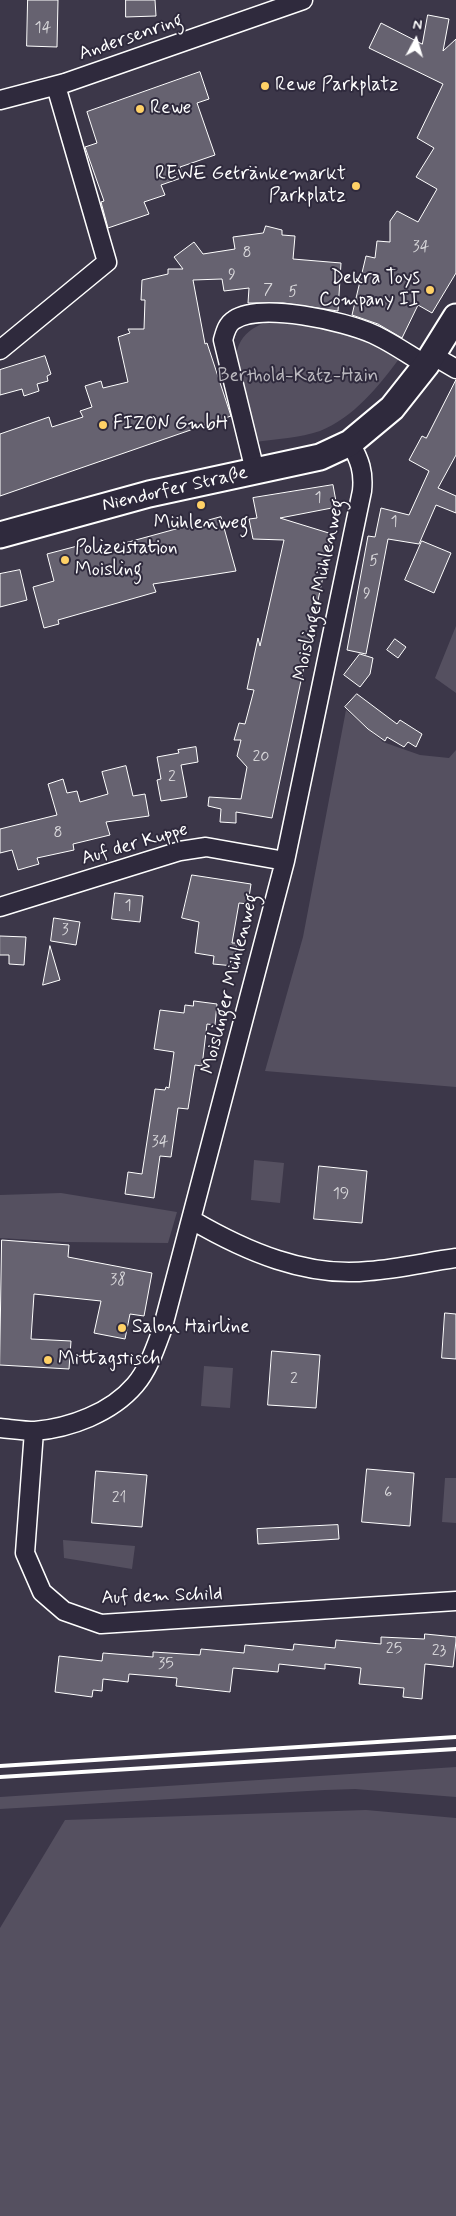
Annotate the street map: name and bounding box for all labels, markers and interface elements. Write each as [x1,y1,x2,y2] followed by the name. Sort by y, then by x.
[76,10,186,66] street label: Andersenring
[391,15,441,65] north arrow
[412,16,423,35] text: N
[35,19,51,39] house number: 14
[275,75,399,97] place label: Rewe Parkplatz
[259,80,271,92] marker: Rewe Parkplatz
[150,98,191,120] place label: Rewe
[134,103,146,115] marker: Rewe
[155,164,346,208] place label: REWE Getränkemarkt Parkplatz
[350,180,362,192] marker: REWE Getränkemarkt Parkplatz
[413,238,429,258] house number: 34
[242,244,252,264] house number: 8
[228,266,236,286] house number: 9
[319,268,420,312] place label: Dekra Toys Company II
[263,281,273,301] house number: 7
[288,283,298,303] house number: 5
[424,284,436,296] marker: Dekra Toys Company II
[217,366,379,388] park label: Berthold-Katz-Hain
[113,414,228,436] place label: FIZON GmbH
[97,419,109,431] marker: FIZON GmbH
[100,462,250,518] street label: Niendorfer Straße
[314,489,322,509] house number: 1
[290,497,350,683] street label: Moislinger Mühlenweg
[195,499,207,511] marker: Mühlenweg
[154,513,248,535] place label: Mühlenweg
[390,513,398,533] house number: 1
[75,538,178,582] place label: Polizeistation Moisling
[369,552,379,572] house number: 5
[59,554,71,566] marker: Polizeistation Moisling
[363,585,371,605] house number: 9
[253,748,269,768] house number: 20
[168,768,176,788] house number: 2
[79,819,191,871] street label: Auf der Kuppe
[53,824,63,844] house number: 8
[198,891,264,1077] street label: Moislinger Mühlenweg
[124,897,132,917] house number: 1
[61,921,69,941] house number: 3
[152,1133,168,1153] house number: 34
[333,1185,349,1205] house number: 19
[110,1271,126,1291] house number: 38
[132,1317,250,1339] place label: Salon Hairline
[116,1322,128,1334] marker: Salon Hairline
[58,1349,161,1371] place label: Mittagstisch
[42,1354,54,1366] marker: Mittagstisch
[290,1370,298,1390] house number: 2
[384,1484,392,1504] house number: 6
[112,1489,126,1509] house number: 21
[101,1583,223,1611] street label: Auf dem Schild
[386,1640,402,1660] house number: 25
[432,1642,446,1662] house number: 23
[158,1655,174,1675] house number: 35

